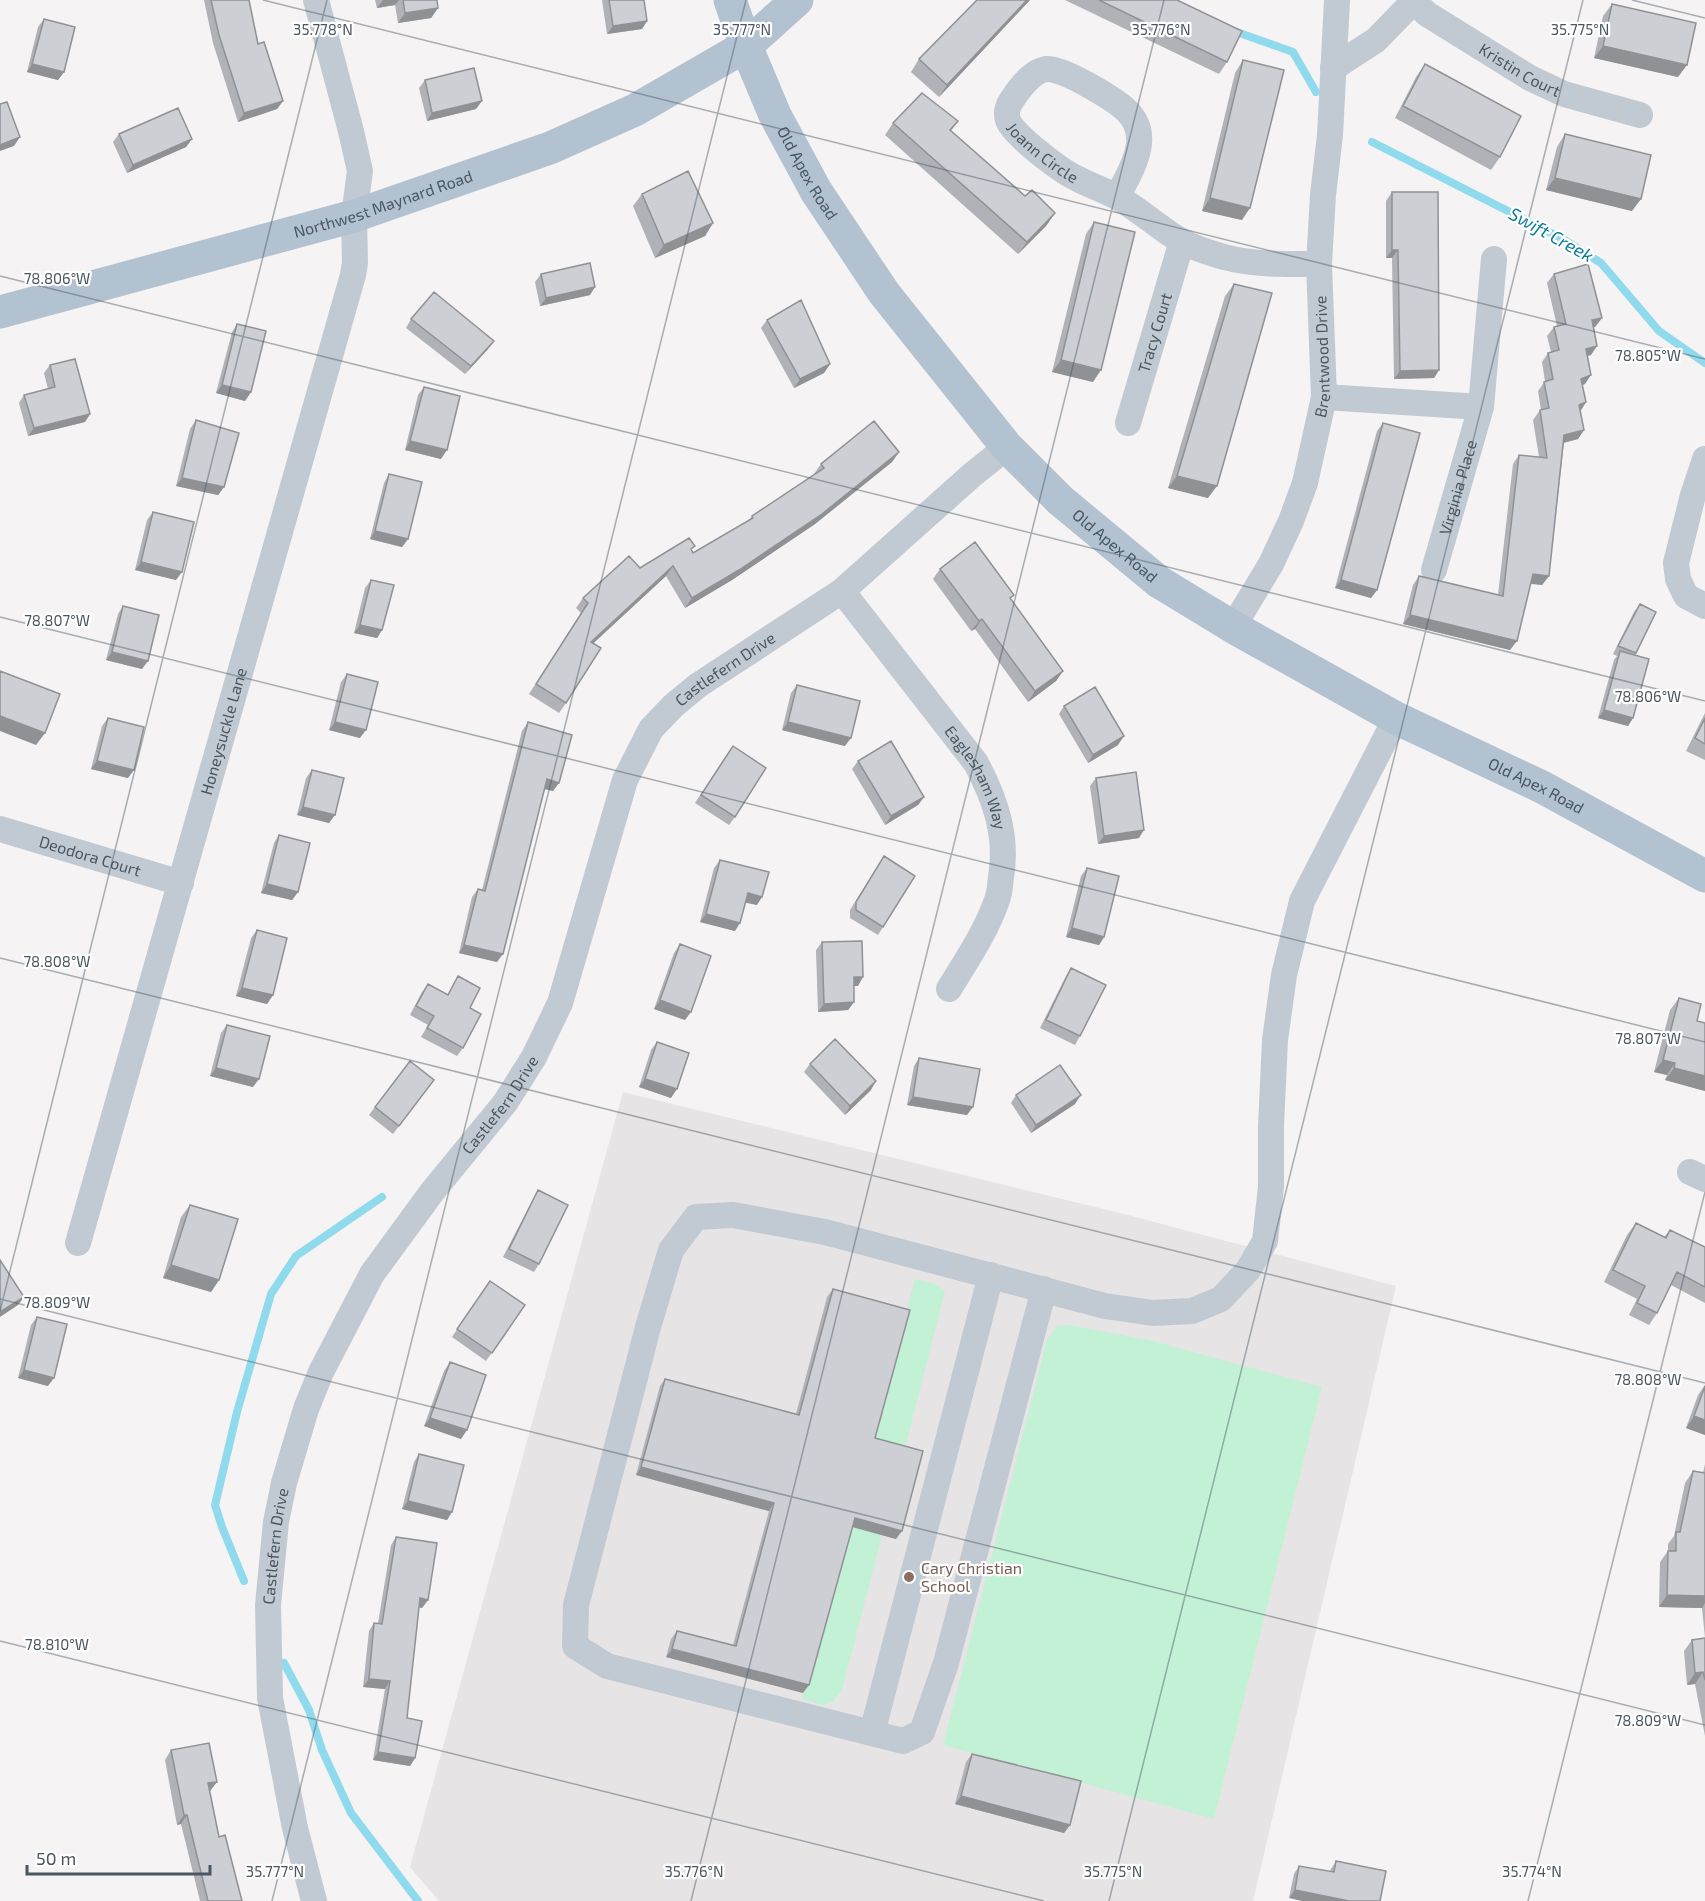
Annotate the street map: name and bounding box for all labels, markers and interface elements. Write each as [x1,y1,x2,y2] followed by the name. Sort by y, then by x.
[293,20,353,38] text: 35.778°N
[713,20,771,38] text: 35.777°N
[1131,20,1191,38] text: 35.776°N
[1551,20,1609,38] text: 35.775°N
[1476,39,1564,100] street label: Kristin Court
[1003,118,1082,187] street label: Joann Circle
[774,123,842,223] street label: Old Apex Road
[291,166,475,241] street label: Northwest Maynard Road
[1505,202,1598,266] water label: Swift Creek
[24,269,90,287] text: 78.806°W
[1133,291,1175,375] street label: Tracy Court
[1310,295,1334,419] street label: Brentwood Drive
[1615,346,1681,364] text: 78.805°W
[1435,438,1480,537] street label: Virginia Place
[1069,505,1162,586] street label: Old Apex Road
[24,611,90,629] text: 78.807°W
[671,628,778,710] street label: Castlefern Drive
[196,665,250,797] street label: Honeysuckle Lane
[1615,687,1681,705] text: 78.806°W
[941,721,1011,832] street label: Eaglesham Way
[1486,753,1588,817] street label: Old Apex Road
[37,831,143,880] street label: Deodora Court
[23,952,91,970] text: 78.808°W
[1615,1029,1681,1047] text: 78.807°W
[457,1052,542,1157] street label: Castlefern Drive
[24,1293,90,1311] text: 78.809°W
[1614,1370,1682,1388] text: 78.808°W
[258,1486,292,1605] street label: Castlefern Drive
[921,1558,1022,1595] place label: Cary Christian School
[902,1570,916,1584] marker: Cary Christian School
[25,1635,89,1653] text: 78.810°W
[1615,1711,1681,1729] text: 78.809°W
[27,1838,210,1876] scale bar
[36,1847,76,1869] text: 50 m
[246,1862,304,1880] text: 35.777°N
[664,1862,724,1880] text: 35.776°N
[1084,1862,1142,1880] text: 35.775°N
[1502,1862,1562,1880] text: 35.774°N

